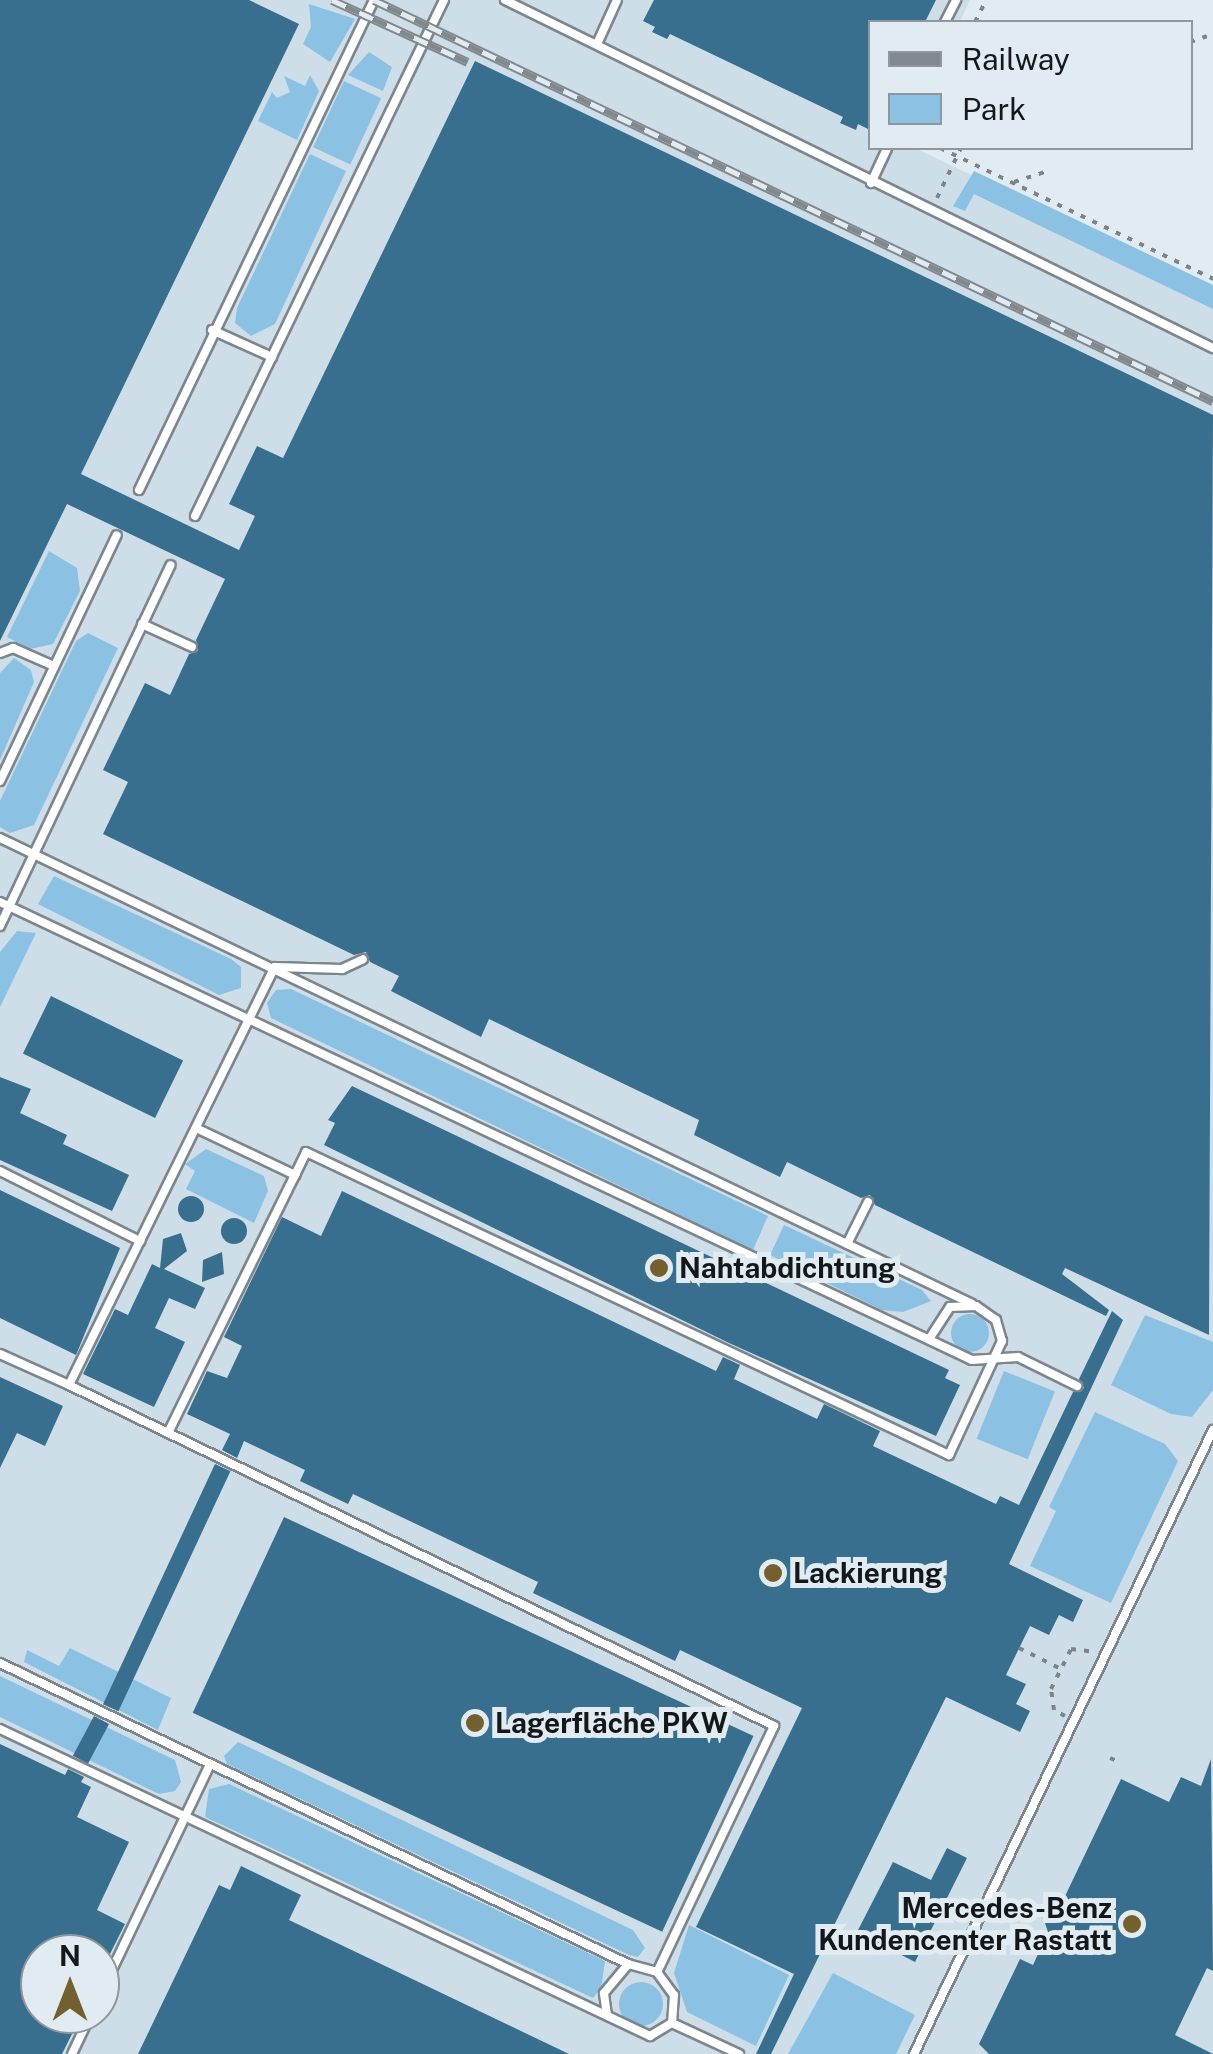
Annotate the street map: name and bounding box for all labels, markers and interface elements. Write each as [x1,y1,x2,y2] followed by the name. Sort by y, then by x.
[868,20,1193,150] legend
[962,41,1070,77] text: Railway
[962,91,1026,127] text: Park
[679,1251,896,1285] place label: Nahtabdichtung
[648,1257,670,1279] marker: Nahtabdichtung
[793,1556,942,1590] place label: Lackierung
[762,1562,784,1584] marker: Lackierung
[495,1706,728,1740] place label: Lagerfläche PKW
[464,1712,486,1734] marker: Lagerfläche PKW
[818,1891,1112,1957] place label: Mercedes-Benz Kundencenter Rastatt
[1121,1913,1143,1935] marker: Mercedes-Benz Kundencenter Rastatt
[20,1934,120,2034] north arrow
[59,1939,81,1972] text: N

